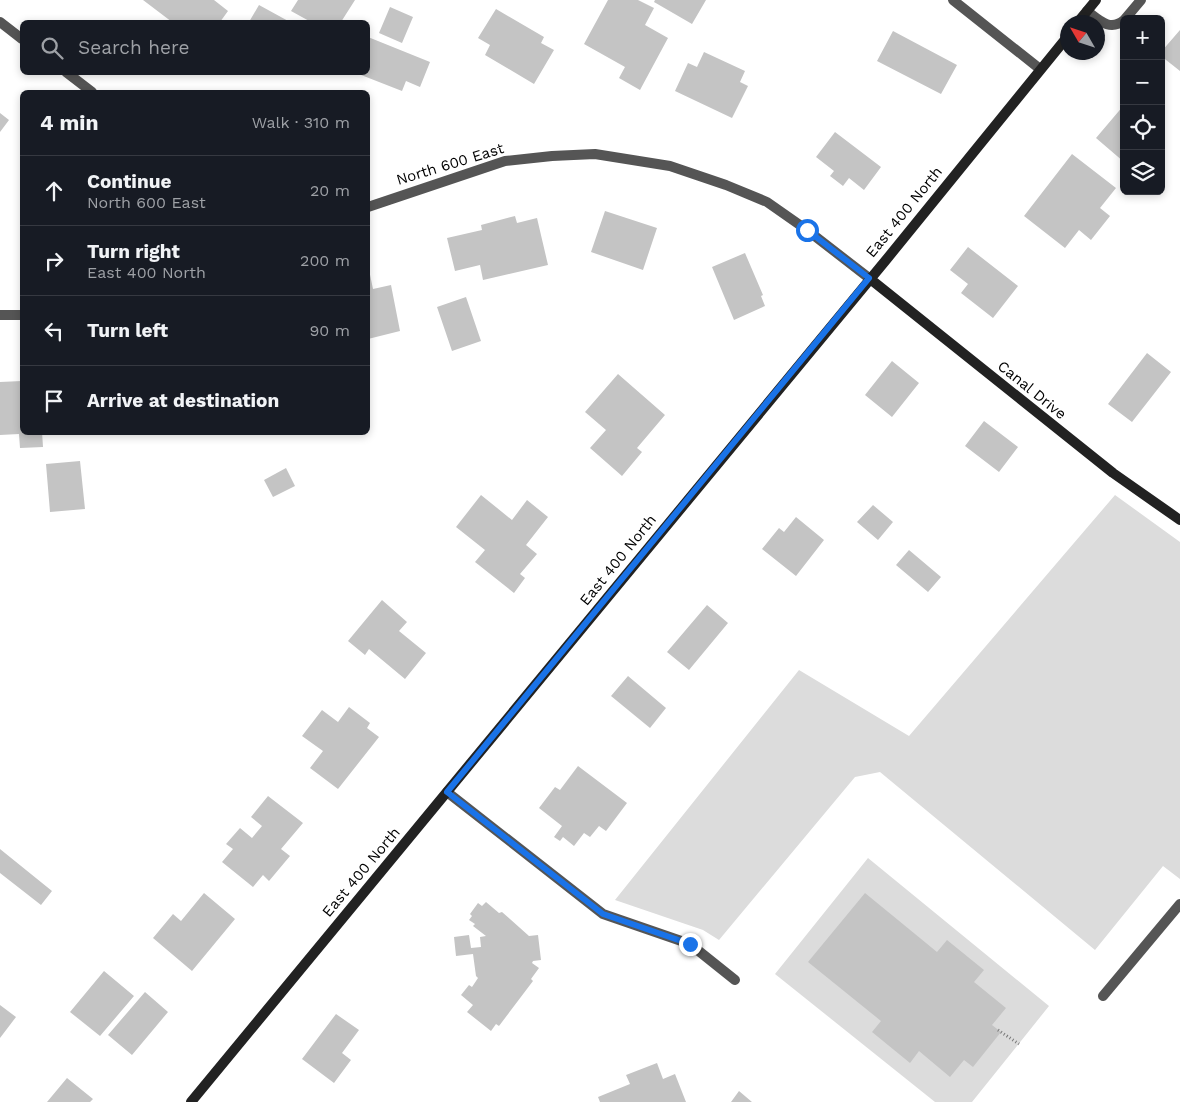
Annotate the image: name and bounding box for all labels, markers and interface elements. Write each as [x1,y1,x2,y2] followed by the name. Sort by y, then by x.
[1060,15,1105,60] north arrow
[1120,15,1165,195] map controls
[1120,15,1165,60] button: +
[20,20,370,75] search box
[38,34,66,62] icon: search
[78,36,189,59] text: Search here
[1120,60,1165,105] button: −
[1120,105,1165,150] button: locate
[40,110,98,135] text: 4 min
[252,113,350,132] text: Walk · 310 m
[394,139,507,189] street label: North 600 East
[1120,150,1165,195] button: layers
[862,163,946,261] street label: East 400 North
[87,170,171,193] text: Continue
[40,177,68,205] icon: ahead
[310,181,350,200] text: 20 m
[87,193,206,212] text: North 600 East
[796,219,819,242] route start
[87,240,180,263] text: Turn right
[40,247,68,275] icon: right
[300,251,350,270] text: 200 m
[87,263,206,282] text: East 400 North
[40,317,68,345] icon: left
[87,319,168,342] text: Turn left
[309,321,350,340] text: 90 m
[994,357,1070,423] street label: Canal Drive
[40,387,68,415] icon: arrive
[87,389,279,412] text: Arrive at destination
[576,511,660,609] street label: East 400 North
[318,824,404,920] street label: East 400 North
[679,933,702,956] route end

